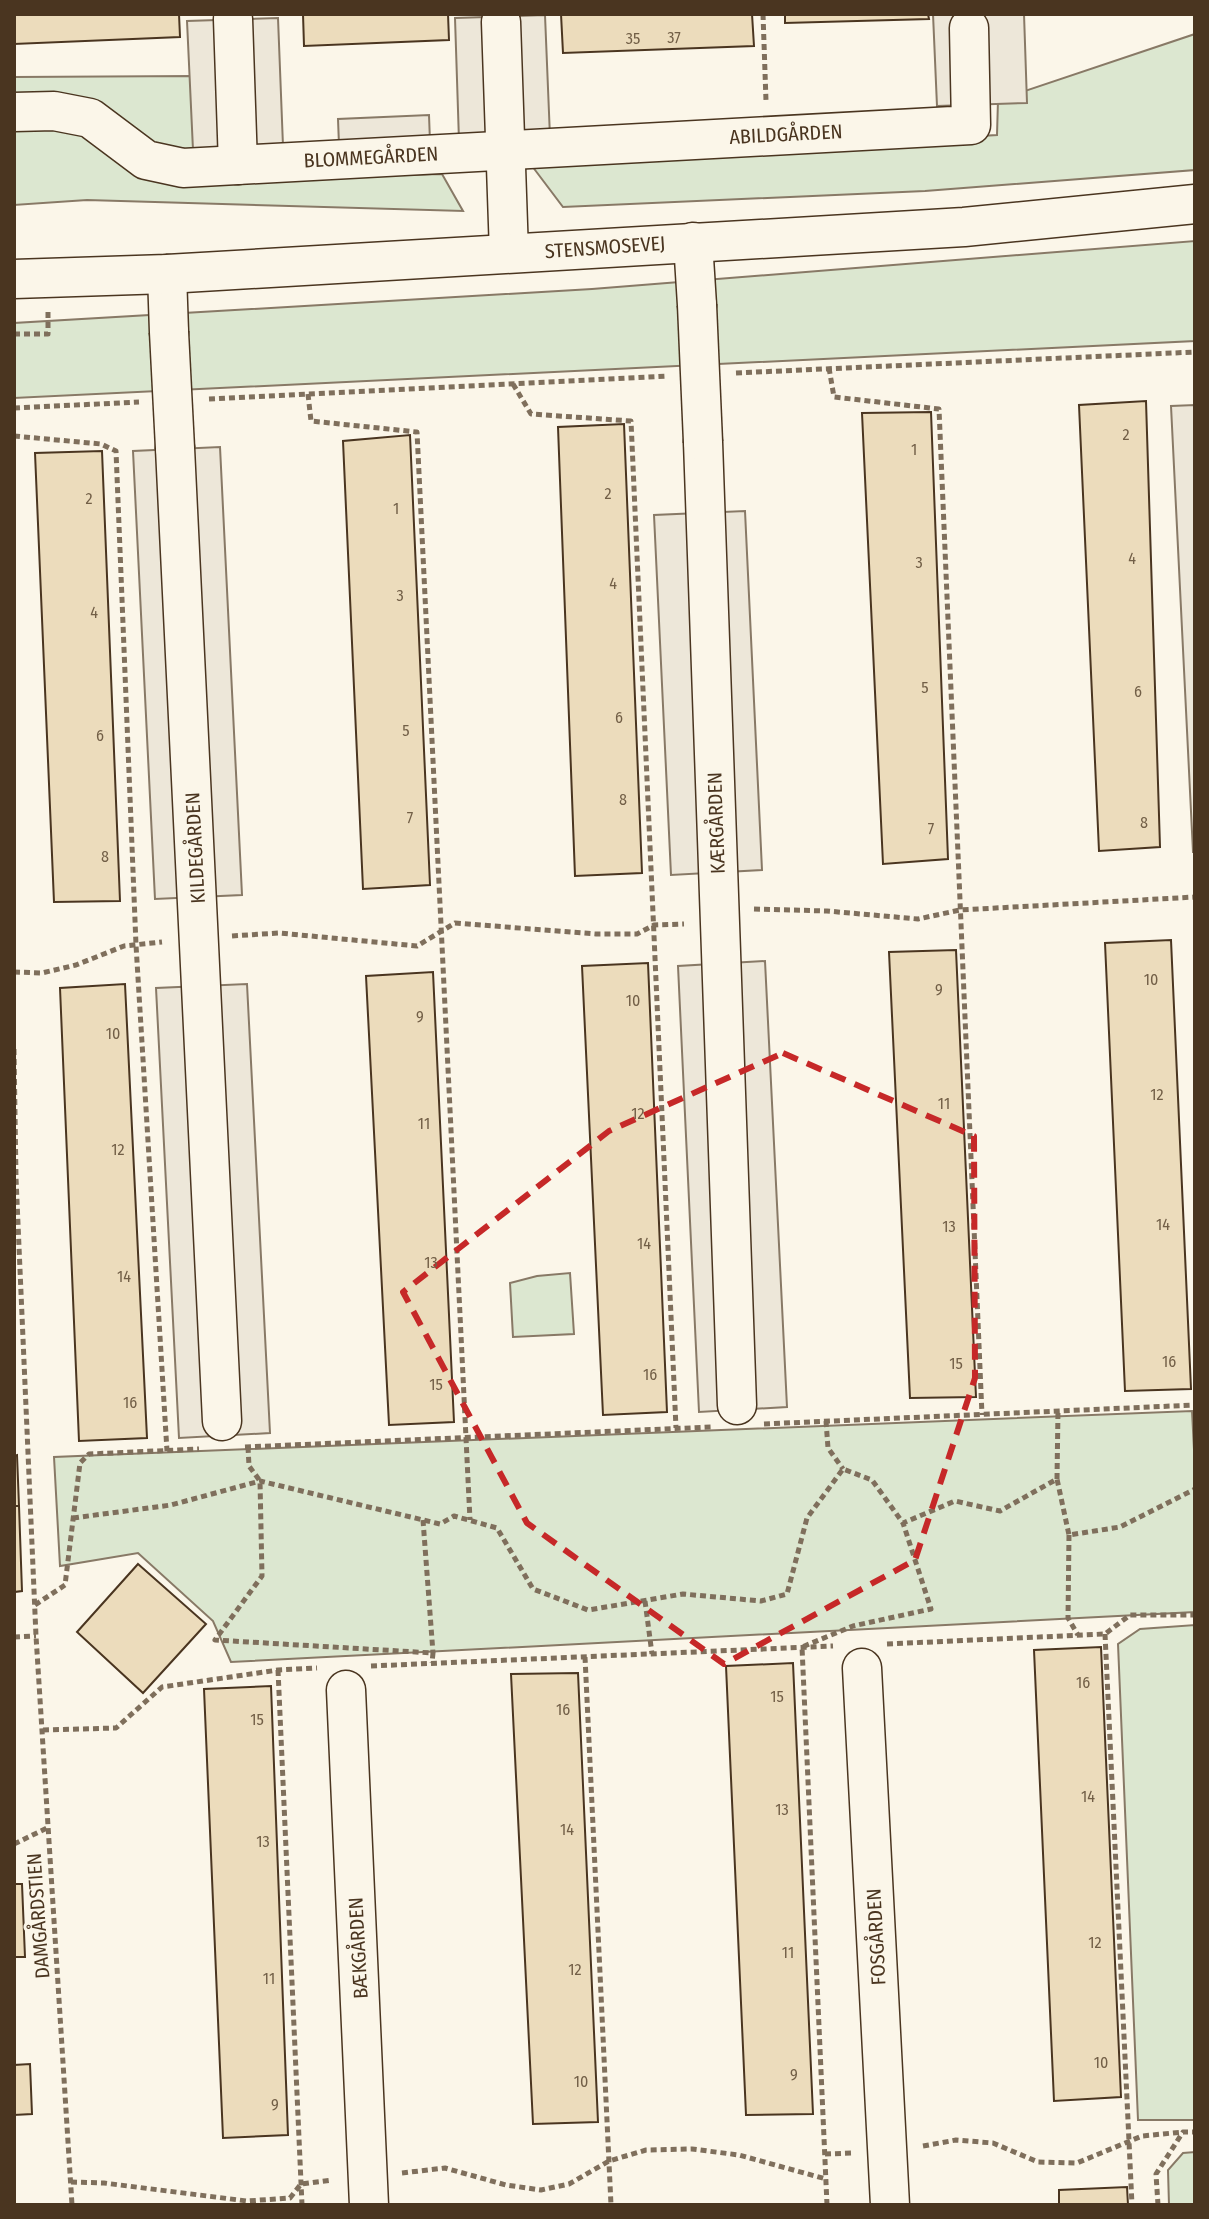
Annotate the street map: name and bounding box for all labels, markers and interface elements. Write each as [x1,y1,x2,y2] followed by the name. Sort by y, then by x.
[667,28,681,47] house number: 37
[626,29,640,48] house number: 35
[729,118,843,149] street label: ABILDGÅRDEN
[303,140,439,173] street label: BLOMMEGÅRDEN
[544,231,666,263] street label: STENSMOSEVEJ
[1122,425,1130,444] house number: 2
[911,440,917,459] house number: 1
[604,484,612,503] house number: 2
[85,489,93,508] house number: 2
[393,499,399,518] house number: 1
[1128,549,1136,568] house number: 4
[915,553,923,572] house number: 3
[609,574,617,593] house number: 4
[396,586,404,605] house number: 3
[90,603,98,622] house number: 4
[921,678,929,697] house number: 5
[1134,682,1142,701] house number: 6
[615,708,623,727] house number: 6
[402,721,410,740] house number: 5
[96,726,104,745] house number: 6
[701,772,730,874] street label: KÆRGÅRDEN
[619,790,627,809] house number: 8
[179,792,210,904] street label: KILDEGÅRDEN
[407,808,414,827] house number: 7
[1140,813,1148,832] house number: 8
[928,819,935,838] house number: 7
[101,847,109,866] house number: 8
[1144,970,1158,989] house number: 10
[935,980,943,999] house number: 9
[626,991,640,1010] house number: 10
[416,1007,424,1026] house number: 9
[106,1024,120,1043] house number: 10
[1150,1085,1164,1104] house number: 12
[938,1094,950,1113] house number: 11
[631,1104,645,1123] house number: 12
[418,1114,430,1133] house number: 11
[111,1140,125,1159] house number: 12
[1156,1215,1170,1234] house number: 14
[942,1217,956,1236] house number: 13
[637,1234,651,1253] house number: 14
[424,1253,438,1272] house number: 13
[117,1267,131,1286] house number: 14
[1162,1352,1176,1371] house number: 16
[949,1354,963,1373] house number: 15
[643,1365,657,1384] house number: 16
[429,1375,443,1394] house number: 15
[123,1393,137,1412] house number: 16
[1076,1673,1090,1692] house number: 16
[770,1687,784,1706] house number: 15
[556,1700,570,1719] house number: 16
[250,1710,264,1729] house number: 15
[1081,1787,1095,1806] house number: 14
[775,1800,789,1819] house number: 13
[560,1820,574,1839] house number: 14
[256,1832,270,1851] house number: 13
[21,1852,54,1980] street label: DAMGÅRDSTIEN
[860,1888,891,1986] street label: FOSGÅRDEN
[342,1897,373,1999] street label: BÆKGÅRDEN
[1088,1933,1102,1952] house number: 12
[782,1943,794,1962] house number: 11
[568,1960,582,1979] house number: 12
[263,1969,275,1988] house number: 11
[1094,2053,1108,2072] house number: 10
[790,2065,798,2084] house number: 9
[574,2072,588,2091] house number: 10
[271,2095,279,2114] house number: 9

